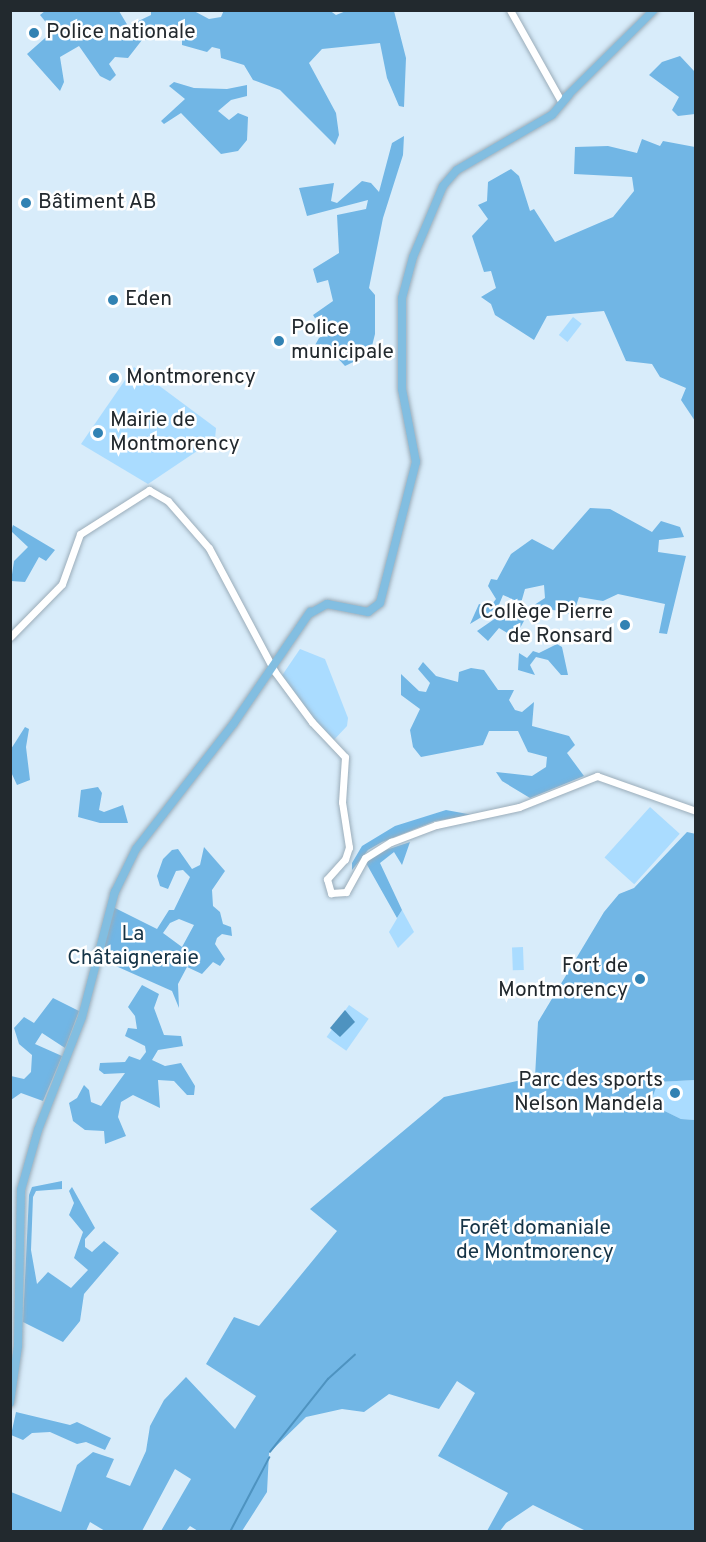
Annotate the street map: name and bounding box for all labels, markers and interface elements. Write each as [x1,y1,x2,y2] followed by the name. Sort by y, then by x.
[46,20,196,46] place label: Police nationale
[27,26,41,40] marker: Police nationale
[38,190,157,216] place label: Bâtiment AB
[19,196,33,210] marker: Bâtiment AB
[125,287,172,313] place label: Eden
[106,293,120,307] marker: Eden
[291,316,394,366] place label: Police municipale
[272,334,286,348] marker: Police municipale
[126,365,256,391] place label: Montmorency
[107,371,121,385] marker: Montmorency
[110,408,240,458] place label: Mairie de Montmorency
[91,426,105,440] marker: Mairie de Montmorency
[480,600,613,650] place label: Collège Pierre de Ronsard
[618,618,632,632] marker: Collège Pierre de Ronsard
[67,922,199,972] park label: La Châtaigneraie
[498,954,628,1004] place label: Fort de Montmorency
[633,972,647,986] marker: Fort de Montmorency
[514,1068,663,1118] place label: Parc des sports Nelson Mandela
[668,1086,682,1100] marker: Parc des sports Nelson Mandela
[456,1216,614,1266] park label: Forêt domaniale de Montmorency

